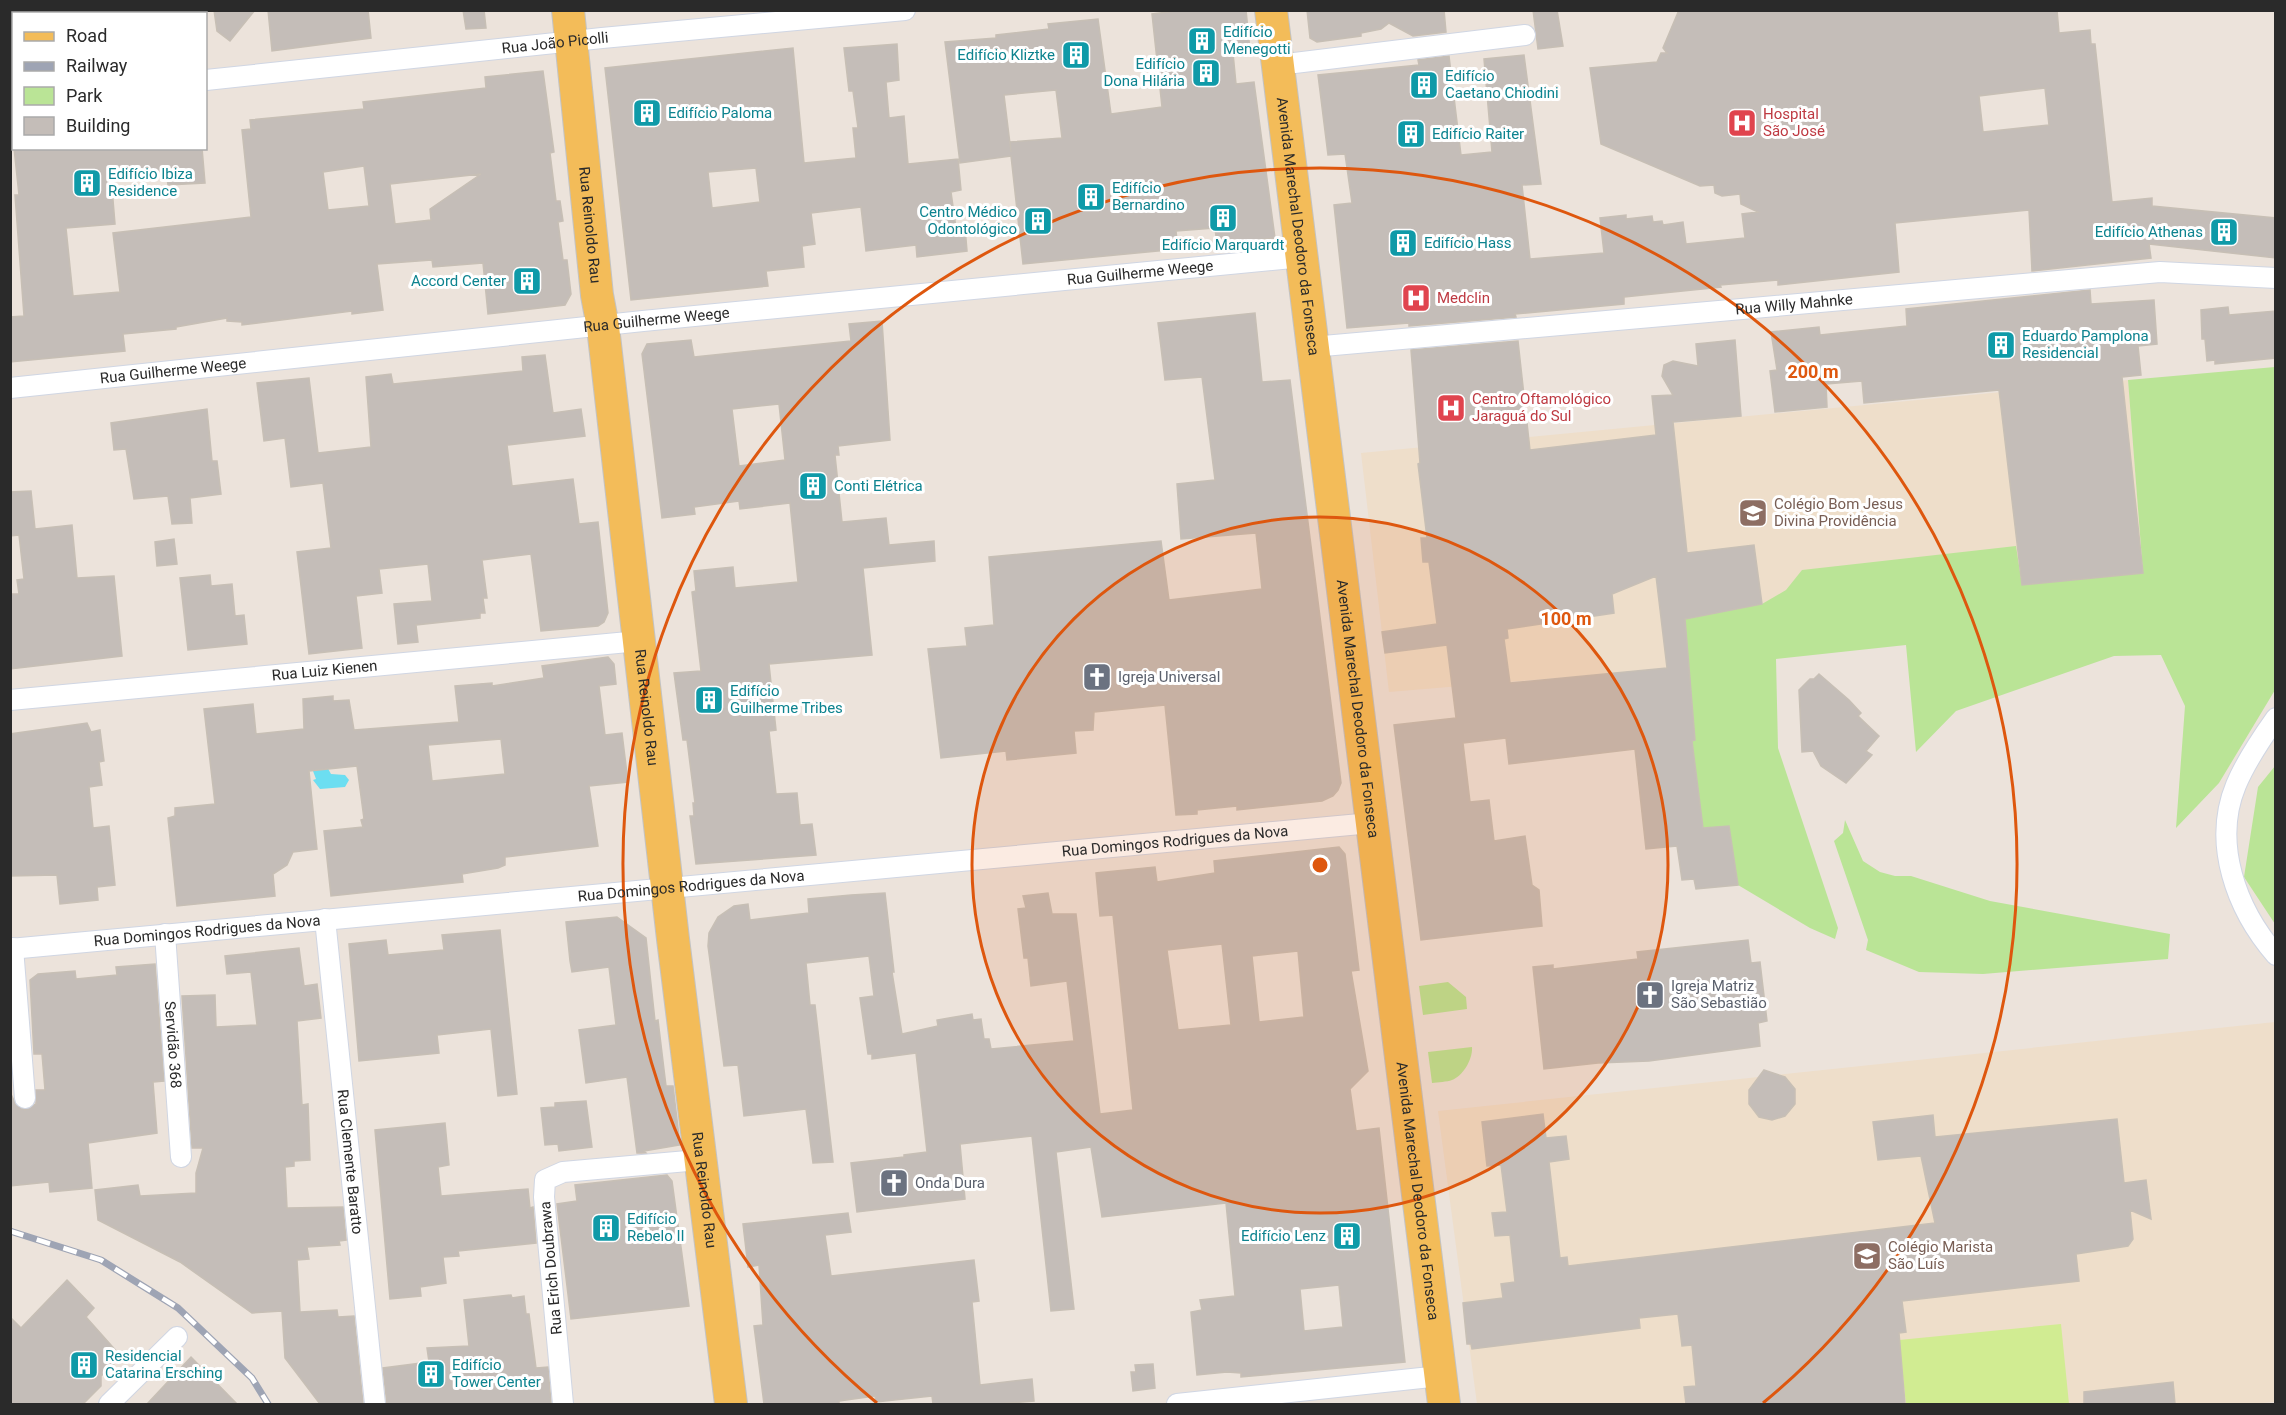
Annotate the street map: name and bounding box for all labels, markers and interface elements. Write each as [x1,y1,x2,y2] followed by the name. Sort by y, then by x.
[12,12,207,150] legend
[1223,23,1291,58] place label: Edifício Menegotti
[66,25,107,46] text: Road
[1186,25,1218,57] building icon: Edifício Menegotti
[501,28,609,58] street label: Rua João Picolli
[1060,39,1092,71] building icon: Edifício Kliztke
[957,46,1055,64] place label: Edifício Kliztke
[66,55,128,76] text: Railway
[1103,55,1185,90] place label: Edifício Dona Hilária
[1190,57,1222,89] building icon: Edifício Dona Hilária
[1445,67,1559,102] place label: Edifício Caetano Chiodini
[1408,69,1440,101] building icon: Edifício Caetano Chiodini
[66,85,103,106] text: Park
[1273,96,1323,357] street label: Avenida Marechal Deodoro da Fonseca
[631,97,663,129] building icon: Edifício Paloma
[668,104,772,122] place label: Edifício Paloma
[1763,105,1825,140] place label: Hospital São José
[1726,107,1758,139] hospital icon: Hospital São José
[66,115,130,136] text: Building
[1395,118,1427,150] building icon: Edifício Raiter
[1432,125,1524,143] place label: Edifício Raiter
[108,165,193,200] place label: Edifício Ibiza Residence
[575,166,605,284] street label: Rua Reinoldo Rau
[71,167,103,199] building icon: Edifício Ibiza Residence
[1112,179,1185,214] place label: Edifício Bernardino
[1075,181,1107,213] building icon: Edifício Bernardino
[1207,202,1239,234] building icon: Edifício Marquardt
[919,203,1017,238] place label: Centro Médico Odontológico
[1022,205,1054,237] building icon: Centro Médico Odontológico
[2208,216,2240,248] building icon: Edifício Athenas
[2095,223,2203,241] place label: Edifício Athenas
[1387,227,1419,259] building icon: Edifício Hass
[1424,234,1512,252] place label: Edifício Hass
[1162,236,1284,254] place label: Edifício Marquardt
[1066,257,1214,289] street label: Rua Guilherme Weege
[511,265,543,297] building icon: Accord Center
[411,272,506,290] place label: Accord Center
[1400,282,1432,314] hospital icon: Medclin
[1437,289,1490,307] place label: Medclin
[1735,290,1854,319] street label: Rua Willy Mahnke
[582,304,730,336] street label: Rua Guilherme Weege
[2022,327,2149,362] place label: Eduardo Pamplona Residencial
[1985,329,2017,361] building icon: Eduardo Pamplona Residencial
[99,354,247,387] street label: Rua Guilherme Weege
[1787,361,1839,382] text: 200 m
[1472,390,1611,425] place label: Centro Oftamológico Jaraguá do Sul
[1435,392,1467,424] hospital icon: Centro Oftamológico Jaraguá do Sul
[797,470,829,502] building icon: Conti Elétrica
[834,477,923,495] place label: Conti Elétrica
[1774,495,1903,530] place label: Colégio Bom Jesus Divina Providência
[1737,497,1769,529] school or university icon: Colégio Bom Jesus Divina Providência
[1333,578,1383,839] street label: Avenida Marechal Deodoro da Fonseca
[1540,608,1592,629] text: 100 m
[631,648,662,767] street label: Rua Reinoldo Rau
[271,657,378,684] street label: Rua Luiz Kienen
[1081,661,1113,693] church icon: Igreja Universal
[1118,668,1220,686] place label: Igreja Universal
[730,682,843,717] place label: Edifício Guilherme Tribes
[693,684,725,716] building icon: Edifício Guilherme Tribes
[1061,822,1289,861] street label: Rua Domingos Rodrigues da Nova
[1310,855,1330,875] centre of rings
[577,866,805,905] street label: Rua Domingos Rodrigues da Nova
[93,911,321,950] street label: Rua Domingos Rodrigues da Nova
[1671,977,1767,1012] place label: Igreja Matriz São Sebastião
[1634,979,1666,1011] church icon: Igreja Matriz São Sebastião
[161,1001,185,1089] street label: Servidão 368
[1393,1061,1443,1321] street label: Avenida Marechal Deodoro da Fonseca
[334,1088,366,1235] street label: Rua Clemente Baratto
[688,1131,721,1249] street label: Rua Reinoldo Rau
[878,1167,910,1199] church icon: Onda Dura
[915,1174,985,1192] place label: Onda Dura
[536,1200,566,1336] street label: Rua Erich Doubrawa
[627,1210,685,1245] place label: Edifício Rebelo II
[590,1212,622,1244] building icon: Edifício Rebelo II
[1331,1220,1363,1252] building icon: Edifício Lenz
[1241,1227,1326,1245] place label: Edifício Lenz
[1888,1238,1993,1273] place label: Colégio Marista São Luís
[1851,1240,1883,1272] school or university icon: Colégio Marista São Luís
[105,1347,223,1382] place label: Residencial Catarina Ersching
[68,1349,100,1381] building icon: Residencial Catarina Ersching
[452,1356,541,1391] place label: Edifício Tower Center
[415,1358,447,1390] building icon: Edifício Tower Center

